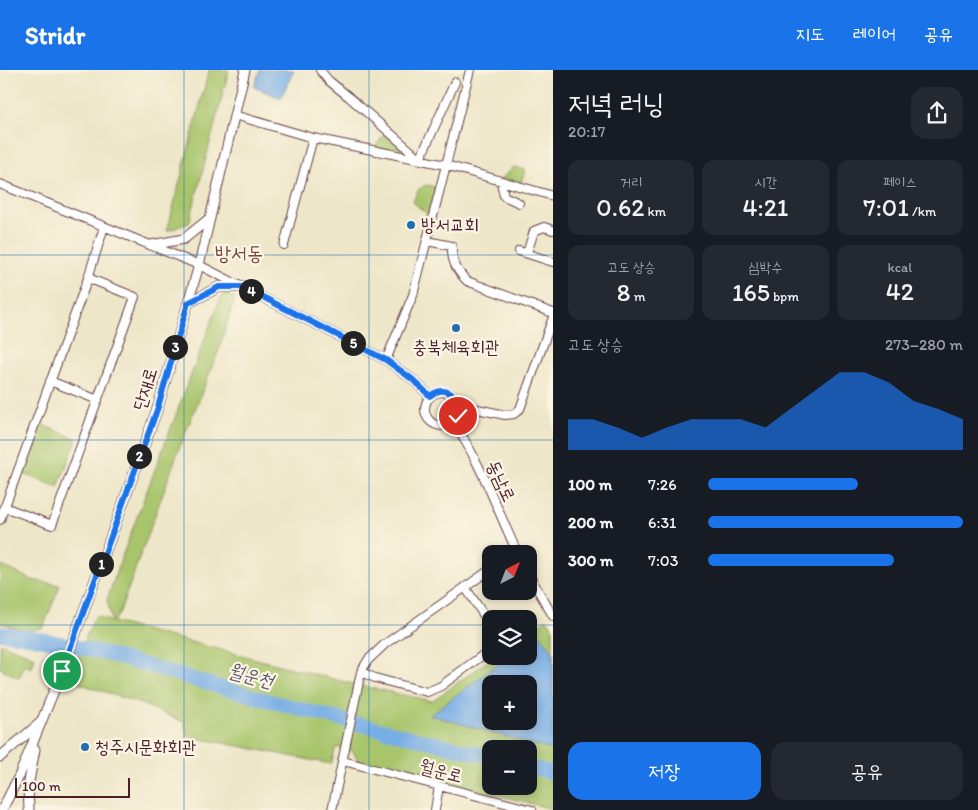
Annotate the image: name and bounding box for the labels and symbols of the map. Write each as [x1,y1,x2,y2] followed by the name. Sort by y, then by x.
[421,214,479,236] place label: 방서교회
[405,219,417,231] marker: 방서교회
[215,241,263,265] district label: 방서동
[238,278,264,304] pin: 4
[450,322,462,334] marker: 충북체육회관
[340,330,366,356] pin: 5
[162,334,188,360] pin: 3
[413,336,499,358] place label: 충북체육회관
[128,365,162,413] street label: 단재로
[437,395,479,437] pin
[126,444,152,468] pin: 2
[482,457,520,505] street label: 동남로
[482,545,538,600] north arrow
[88,552,114,576] pin: 1
[41,650,83,692] pin
[226,658,278,693] water label: 월운천
[95,736,196,758] place label: 청주시문화회관
[79,741,91,753] marker: 청주시문화회관
[417,755,465,787] street label: 월운로
[15,775,130,798] scale bar

